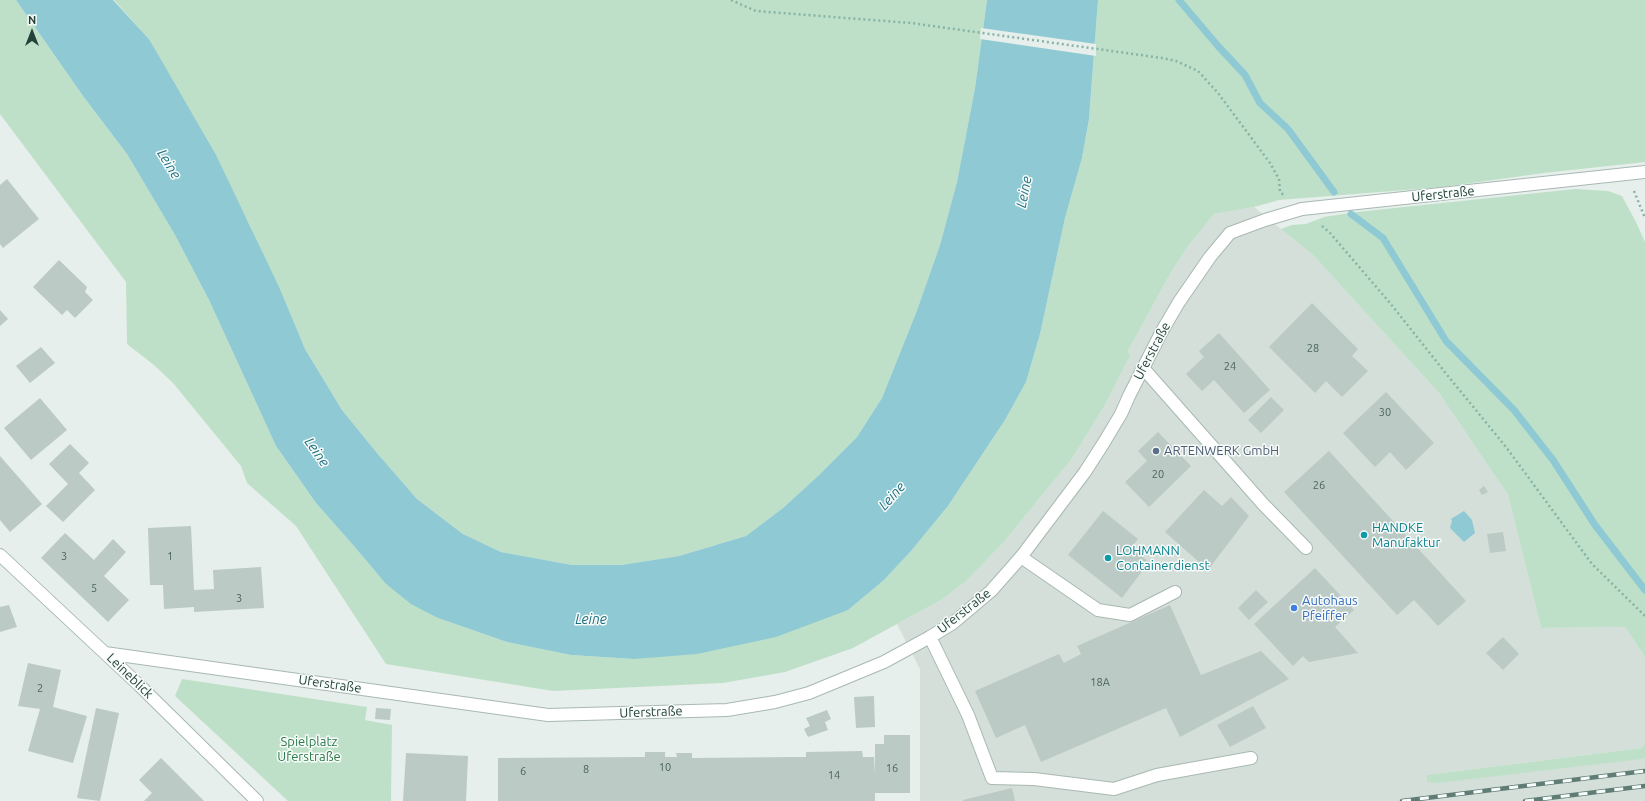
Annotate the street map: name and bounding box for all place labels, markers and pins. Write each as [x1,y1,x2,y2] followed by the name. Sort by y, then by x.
[1164,443,1279,459] place label: ARTENWERK GmbH
[1151,446,1161,456] marker: ARTENWERK GmbH
[1372,520,1440,551] place label: HANDKE Manufaktur
[1359,530,1369,540] marker: HANDKE Manufaktur
[1116,543,1210,574] place label: LOHMANN Containerdienst
[1103,553,1113,563] marker: LOHMANN Containerdienst
[1302,593,1358,624] place label: Autohaus Pfeiffer
[1289,603,1299,613] marker: Autohaus Pfeiffer

